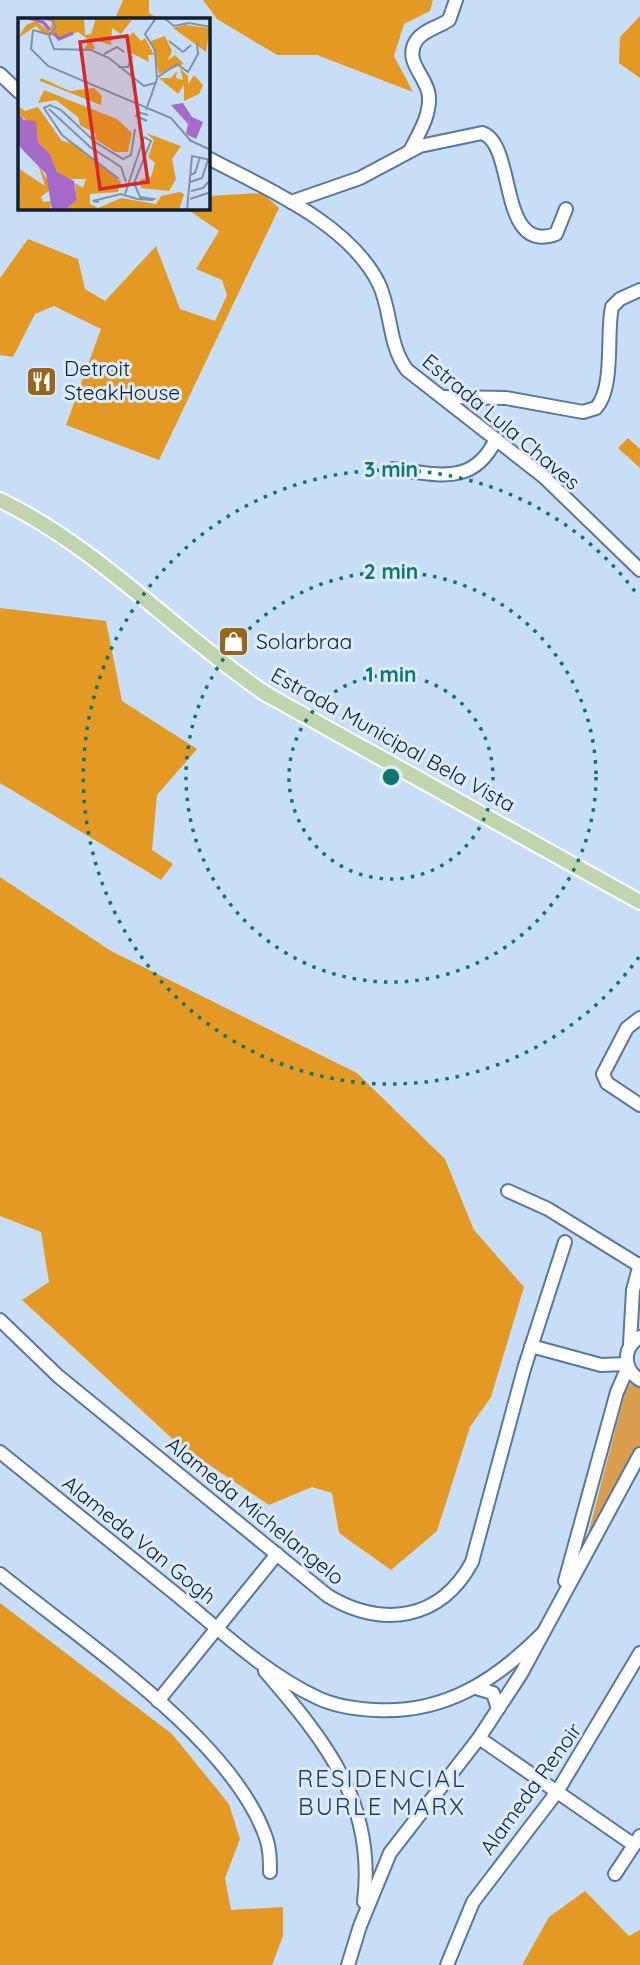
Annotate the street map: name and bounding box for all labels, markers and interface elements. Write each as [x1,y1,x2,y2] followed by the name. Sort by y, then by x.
[18,18,210,210] inset map
[417,348,586,495] street label: Estrada Lula Chaves
[64,355,180,405] place label: Detroit SteakHouse
[24,364,58,398] restaurant icon: Detroit SteakHouse
[364,456,418,482] text: 3 min
[364,558,418,584] text: 2 min
[216,625,250,659] shop icon: Solarbraa
[256,628,352,654] place label: Solarbraa
[267,661,520,817] street label: Estrada Municipal Bela Vista
[366,661,416,687] text: 1 min
[379,765,403,789] centre of rings
[161,1430,350,1590] street label: Alameda Michelangelo
[58,1469,222,1609] street label: Alameda Van Gogh
[474,1717,587,1859] street label: Alameda Renoir
[297,1763,467,1821] district label: RESIDENCIAL BURLE MARX

